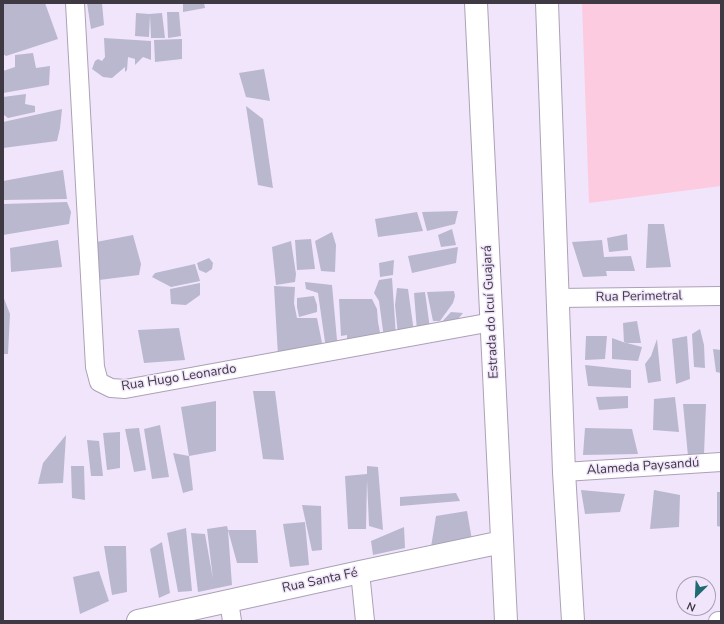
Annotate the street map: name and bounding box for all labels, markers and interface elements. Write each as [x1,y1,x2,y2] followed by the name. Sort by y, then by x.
[480,245,502,379] street label: Estrada do Icuí Guajará
[596,288,682,306] street label: Rua Perimetral
[120,361,238,395] street label: Rua Hugo Leonardo
[586,455,700,479] street label: Alameda Paysandú
[281,565,359,597] street label: Rua Santa Fé
[676,576,716,616] north arrow
[685,598,698,615] text: N

